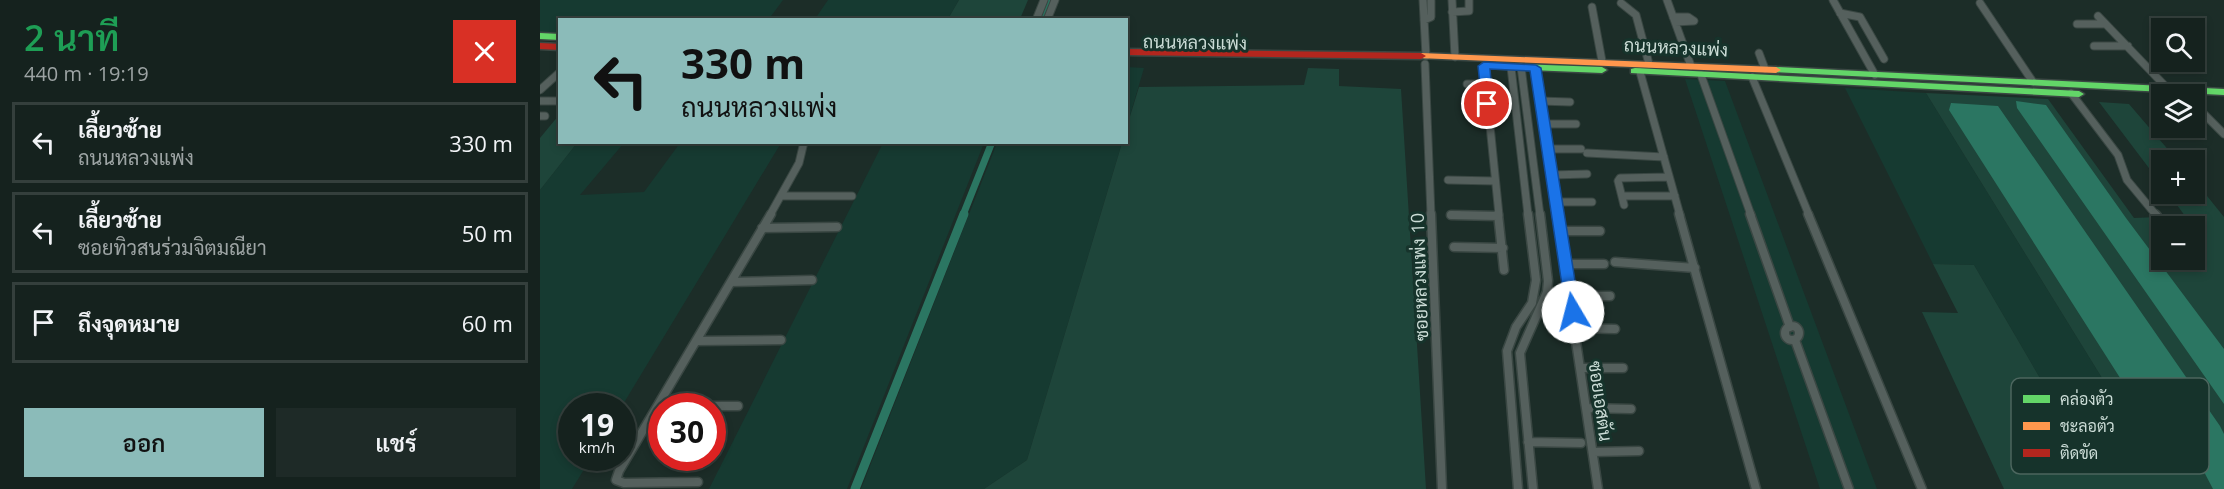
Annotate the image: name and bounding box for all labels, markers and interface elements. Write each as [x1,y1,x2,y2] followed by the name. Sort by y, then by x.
[24,13,119,62] text: 2 นาที
[2151,18,2205,270] map controls
[2151,18,2205,72] button: search
[453,20,516,83] button: close
[1143,29,1247,55] street label: ถนนหลวงแพ่ง
[1623,32,1729,62] street label: ถนนหลวงแพ่ง
[681,34,805,91] text: 330 m
[582,42,660,120] icon: left
[24,60,149,87] text: 440 m · 19:19
[1461,78,1512,129] pin
[2151,84,2205,138] button: layers
[1470,87,1503,120] icon: arrive
[681,88,837,125] text: ถนนหลวงแพ่ง
[78,114,162,144] text: เลี้ยวซ้าย
[27,126,60,159] icon: left
[449,128,513,158] text: 330 m
[78,144,194,171] text: ถนนหลวงแพ่ง
[2151,150,2205,204] button: +
[78,204,162,234] text: เลี้ยวซ้าย
[1405,213,1433,341] street label: ซอยหลวงแพ่ง 10
[27,216,60,249] icon: left
[2151,216,2205,270] button: −
[462,218,513,248] text: 50 m
[78,234,267,261] text: ซอยทิวสนร่วมจิตมณียา
[1541,280,1605,344] position arrow
[27,306,60,339] icon: arrive
[78,308,180,338] text: ถึงจุดหมาย
[462,308,513,338] text: 60 m
[1583,359,1619,443] street label: ซอยเอสตัน
[2011,378,2209,474] legend
[2060,388,2114,410] text: คล่องตัว
[648,393,726,471] speed limit sign: 30
[580,404,614,445] text: 19
[24,408,264,477] button: ออก
[276,408,516,477] button: แชร์
[2060,415,2115,437] text: ชะลอตัว
[579,437,615,457] text: km/h
[2060,442,2098,464] text: ติดขัด

